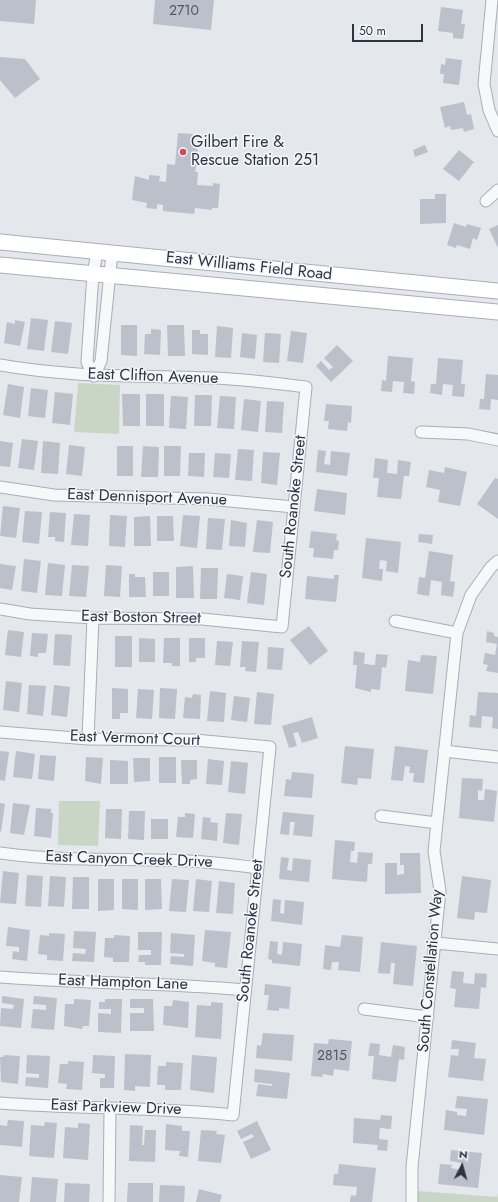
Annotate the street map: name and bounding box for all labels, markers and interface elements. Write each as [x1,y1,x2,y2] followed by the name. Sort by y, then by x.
[169,4,199,20] house number: 2710
[354,16,425,42] scale bar
[359,22,386,40] text: 50 m
[191,133,319,171] place label: Gilbert Fire & Rescue Station 251
[178,147,188,157] marker: Gilbert Fire & Rescue Station 251
[165,249,333,285] street label: East Williams Field Road
[87,365,219,389] street label: East Clifton Avenue
[277,435,311,579] street label: South Roanoke Street
[67,486,227,510] street label: East Dennisport Avenue
[81,607,201,629] street label: East Boston Street
[70,727,200,751] street label: East Vermont Court
[45,847,213,873] street label: East Canyon Creek Drive
[234,859,268,1003] street label: South Roanoke Street
[414,889,448,1053] street label: South Constellation Way
[58,971,188,995] street label: East Hampton Lane
[317,1049,347,1065] house number: 2815
[50,1096,182,1120] street label: East Parkview Drive
[442,1146,482,1186] north arrow
[458,1146,468,1162] text: N

